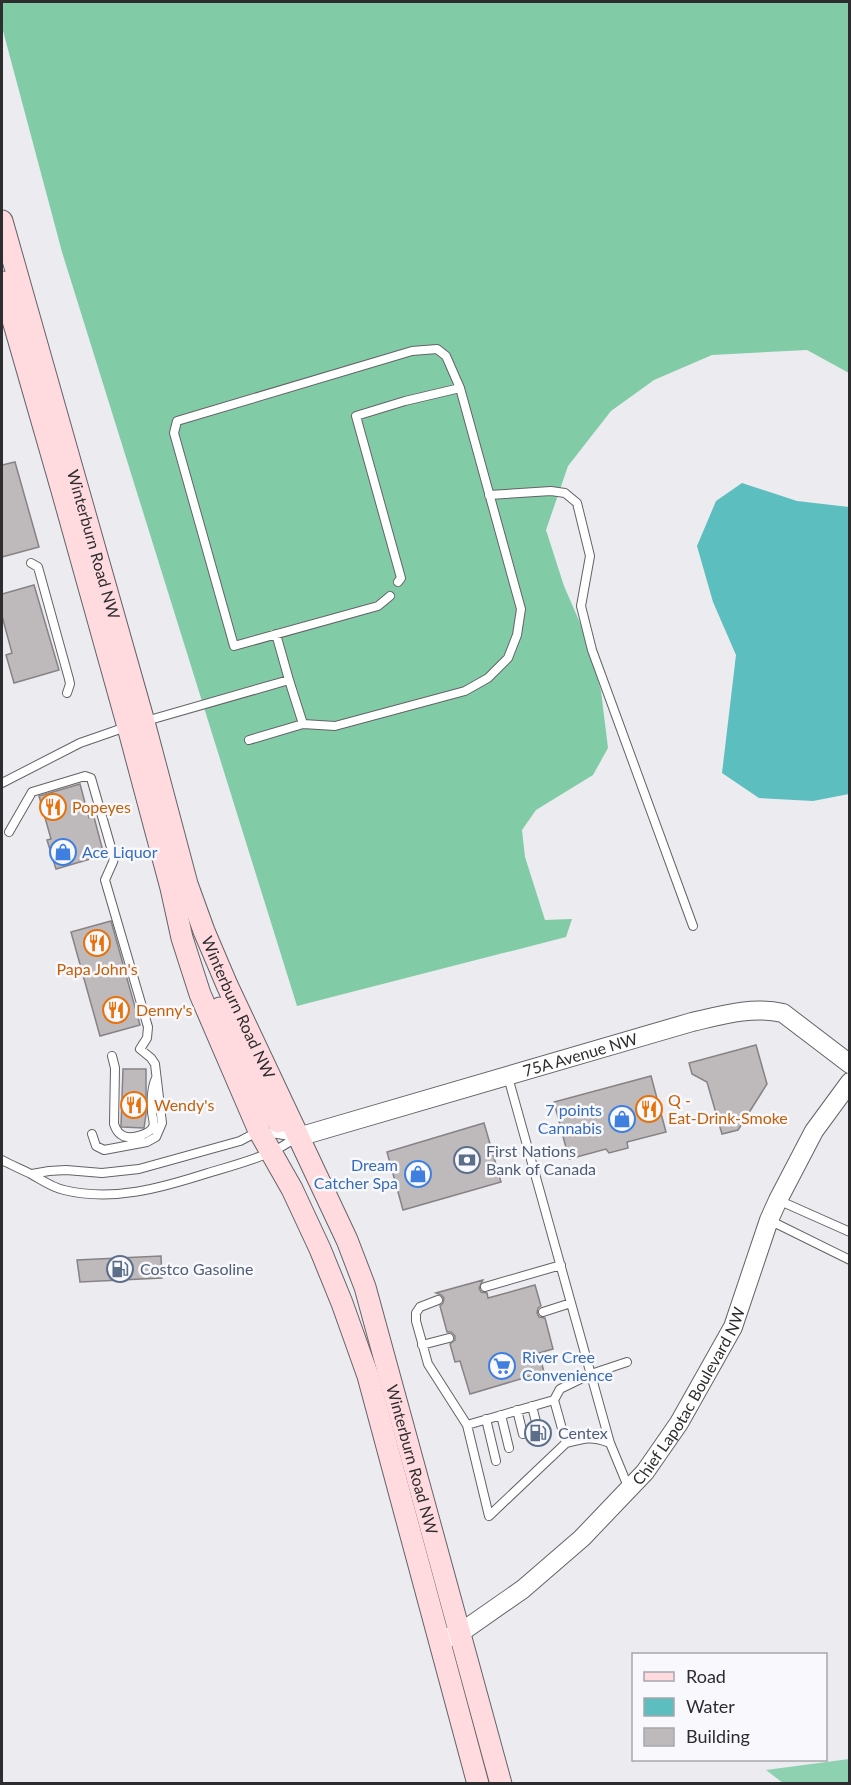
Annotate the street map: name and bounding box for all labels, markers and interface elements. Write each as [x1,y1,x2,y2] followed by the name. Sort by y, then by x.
[64,467,124,621] street label: Winterburn Road NW
[38,792,68,822] restaurant icon: Popeyes
[72,797,131,816] place label: Popeyes
[48,837,78,867] shop icon: Ace Liquor
[82,842,158,861] place label: Ace Liquor
[82,928,112,958] restaurant icon: Papa John's
[198,933,280,1082] street label: Winterburn Road NW
[56,959,138,978] place label: Papa John's
[101,995,131,1025] restaurant icon: Denny's
[136,1000,193,1019] place label: Denny's
[521,1028,640,1080] street label: 75A Avenue NW
[119,1090,149,1120] restaurant icon: Wendy's
[668,1090,788,1127] place label: Q - Eat-Drink-Smoke
[634,1094,664,1124] restaurant icon: Q - Eat-Drink-Smoke
[154,1095,214,1114] place label: Wendy's
[538,1100,602,1137] place label: 7 points Cannabis
[607,1104,637,1134] shop icon: 7 points Cannabis
[486,1141,596,1178] place label: First Nations Bank of Canada
[452,1145,482,1175] bank icon: First Nations Bank of Canada
[314,1155,398,1192] place label: Dream Catcher Spa
[403,1159,433,1189] shop icon: Dream Catcher Spa
[105,1254,135,1284] fuel station icon: Costco Gasoline
[140,1259,253,1278] place label: Costco Gasoline
[628,1304,748,1489] street label: Chief Lapotac Boulevard NW
[522,1347,613,1384] place label: River Cree Convenience
[487,1351,517,1381] supermarket icon: River Cree Convenience
[383,1382,442,1537] street label: Winterburn Road NW
[523,1418,553,1448] fuel station icon: Centex
[558,1423,608,1442] place label: Centex
[632,1653,827,1761] legend
[686,1665,726,1687] text: Road
[686,1695,735,1717] text: Water
[686,1725,750,1747] text: Building

